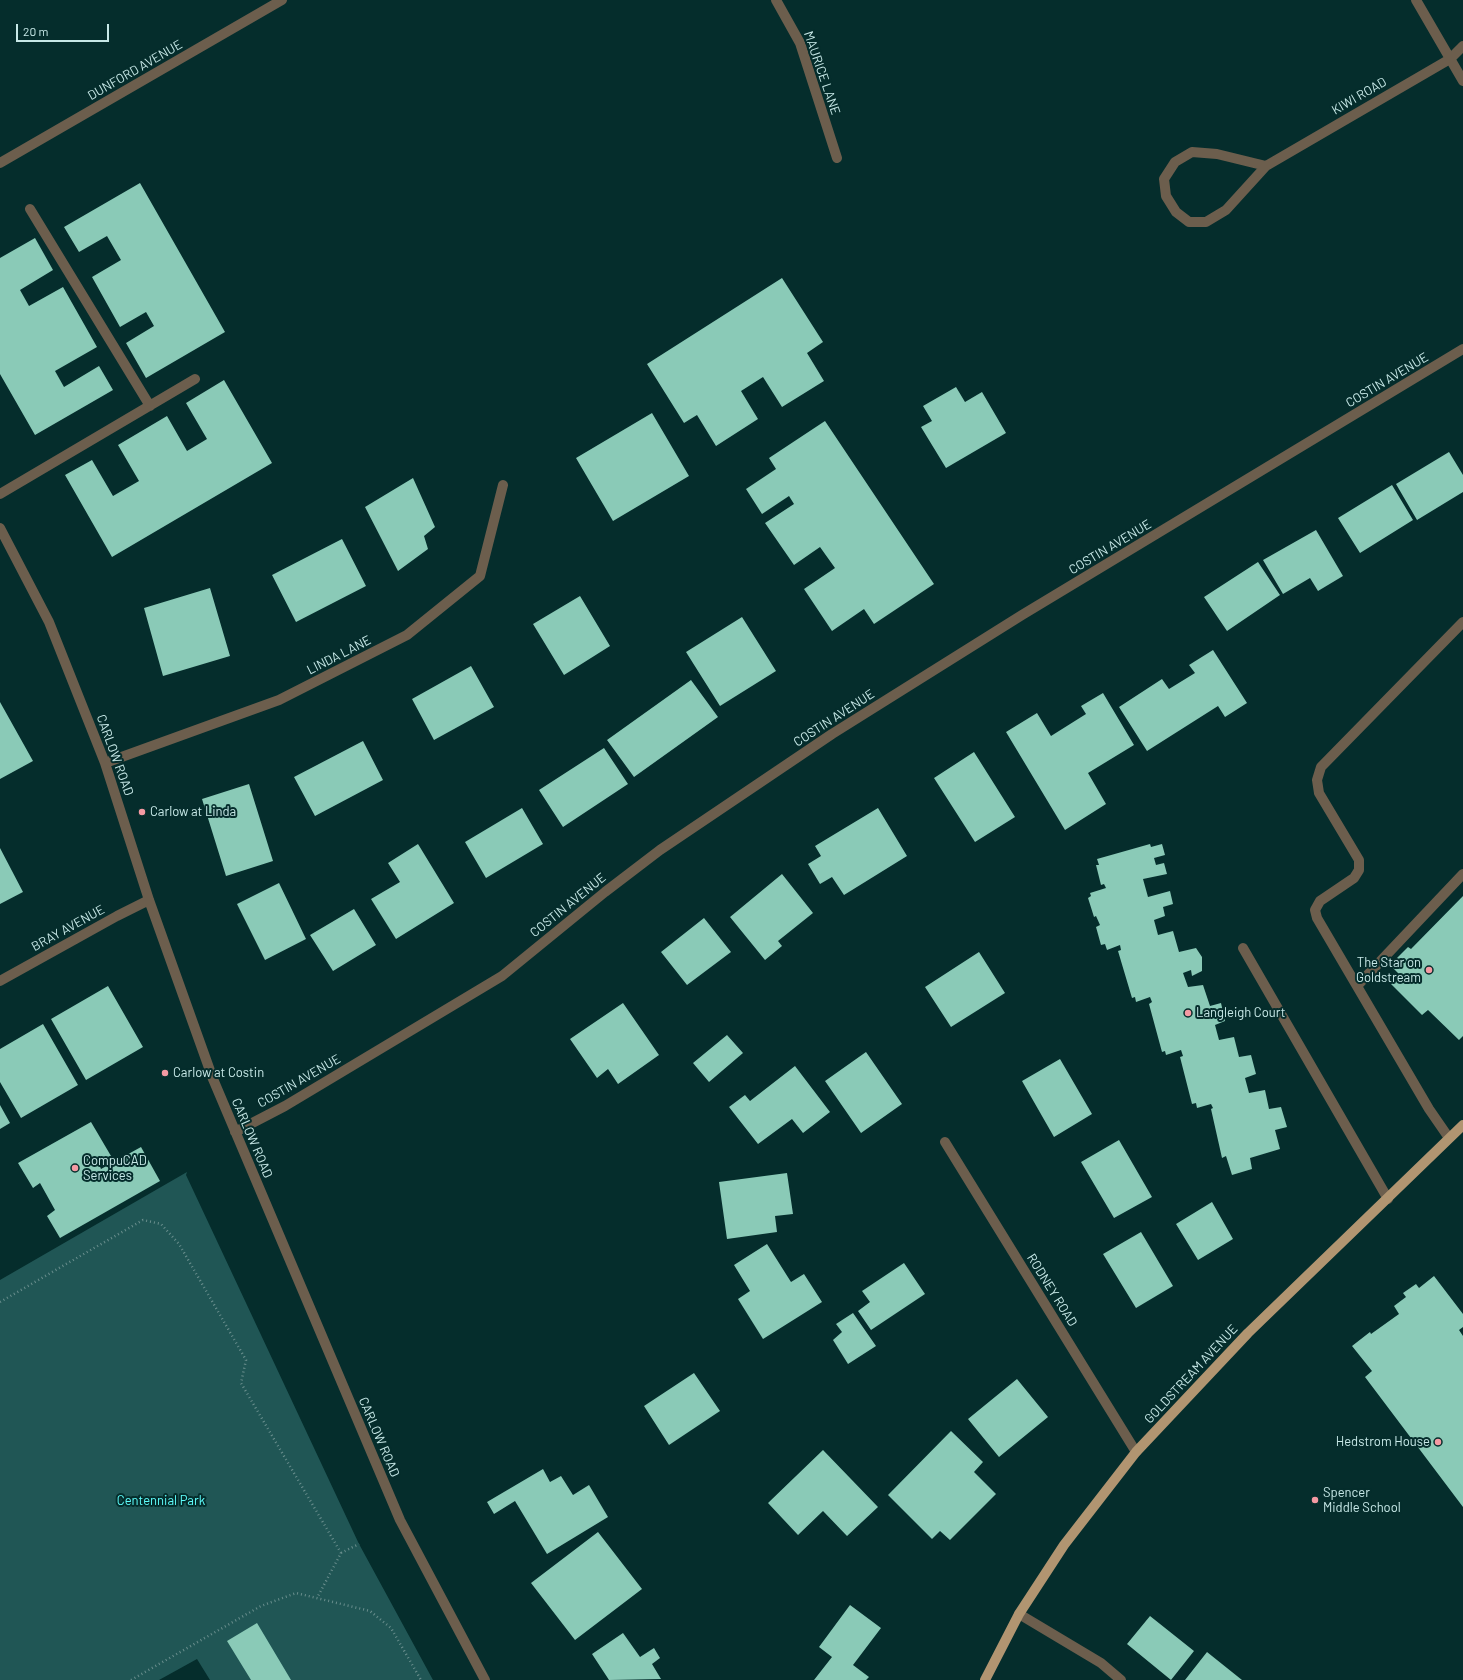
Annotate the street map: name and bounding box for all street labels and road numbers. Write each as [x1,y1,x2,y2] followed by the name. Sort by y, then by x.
[800,29,844,117] street label: MAURICE LANE
[85,37,185,103] street label: DUNFORD AVENUE
[1329,74,1389,118] street label: KIWI ROAD
[1343,349,1431,411] street label: COSTIN AVENUE
[1066,516,1154,578] street label: COSTIN AVENUE
[304,632,374,678] street label: LINDA LANE
[791,686,877,750] street label: COSTIN AVENUE
[93,712,137,798] street label: CARLOW ROAD
[527,870,609,940] street label: COSTIN AVENUE
[29,901,107,955] street label: BRAY AVENUE
[255,1051,343,1111] street label: COSTIN AVENUE
[228,1096,276,1180] street label: CARLOW ROAD
[1024,1251,1080,1329] street label: RODNEY ROAD
[1141,1321,1241,1427] street label: GOLDSTREAM AVENUE
[355,1395,403,1479] street label: CARLOW ROAD

